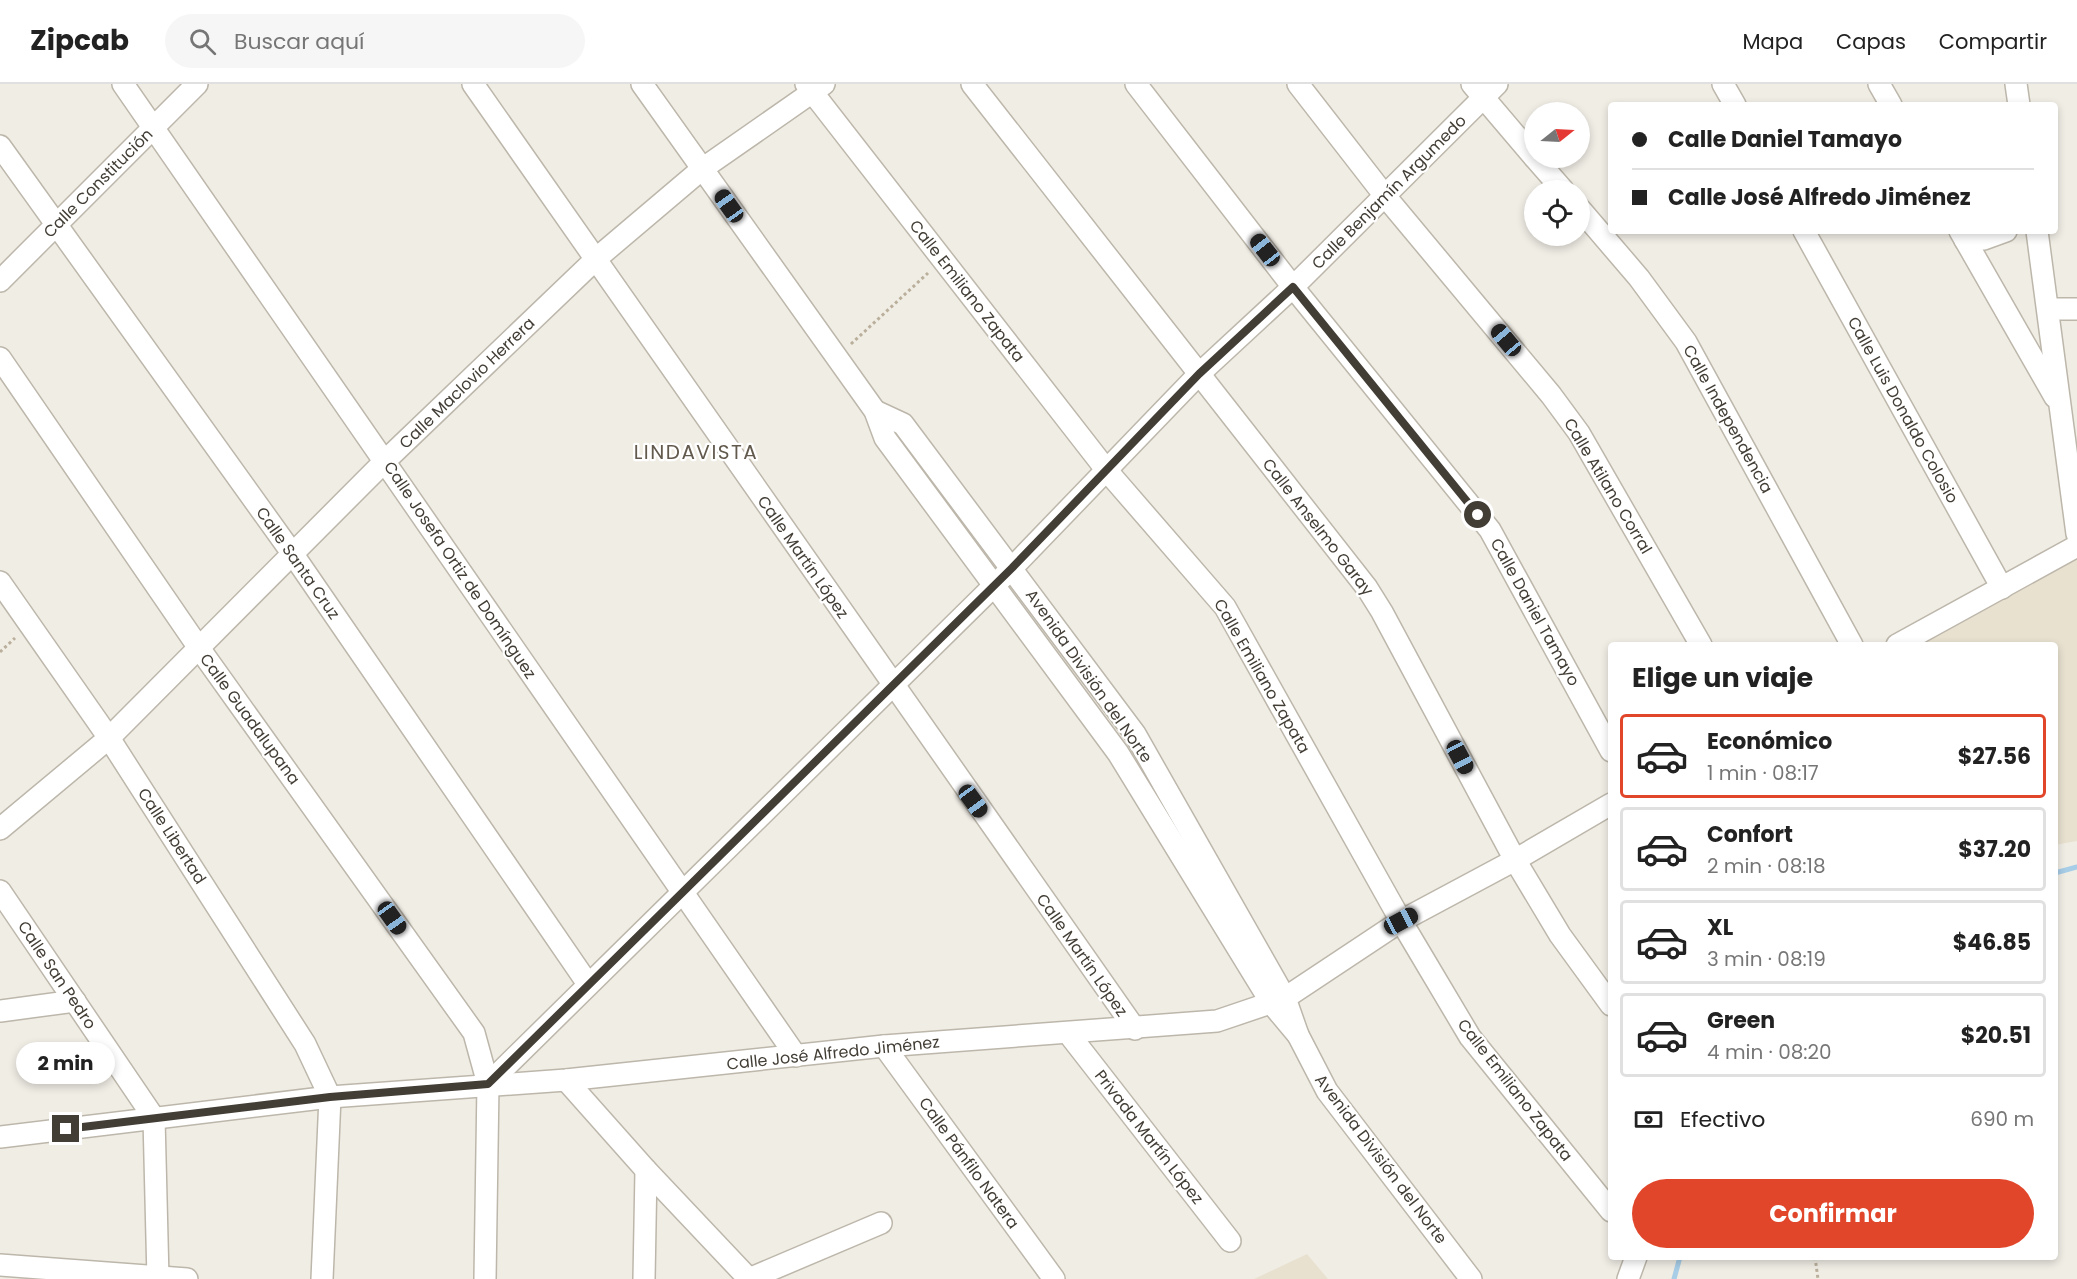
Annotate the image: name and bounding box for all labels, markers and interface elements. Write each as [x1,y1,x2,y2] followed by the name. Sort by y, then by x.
[165,14,585,68] search box
[30,21,129,60] text: Zipcab
[186,25,219,58] icon: search
[234,26,365,57] text: Buscar aquí
[1742,27,1803,56] text: Mapa
[1836,27,1906,56] text: Capas
[1939,27,2047,56] text: Compartir
[1524,102,1590,168] north arrow
[1524,102,1590,246] map controls
[1307,110,1471,274] street label: Calle Benjamín Argumedo
[38,123,158,243] street label: Calle Constitución
[1668,124,1902,155] text: Calle Daniel Tamayo
[1524,180,1590,246] button: locate
[1668,182,1971,213] text: Calle José Alfredo Jiménez
[711,186,747,226] car
[904,215,1030,367] street label: Calle Emiliano Zapata
[1247,230,1283,270] car
[394,312,540,454] street label: Calle Maclovio Herrera
[1842,313,1964,507] street label: Calle Luis Donaldo Colosio
[1488,320,1524,360] car
[1678,341,1778,497] street label: Calle Independencia
[1558,414,1658,558] street label: Calle Atilano Corral
[634,438,758,466] district label: LINDAVISTA
[1257,454,1379,600] street label: Calle Anselmo Garay
[378,457,542,683] street label: Calle Josefa Ortiz de Domínguez
[752,491,854,623] street label: Calle Martín López
[1464,501,1491,528] route start
[251,502,345,624] street label: Calle Santa Cruz
[1485,534,1585,690] street label: Calle Daniel Tamayo
[1020,585,1158,767] street label: Avenida División del Norte
[1208,594,1316,758] street label: Calle Emiliano Zapata
[194,649,306,789] street label: Calle Guadalupana
[1632,659,1813,696] text: Elige un viaje
[1707,726,1832,757] text: Económico
[1635,729,1689,783] icon: car
[1444,737,1476,777] car
[1958,741,2031,772] text: $27.56
[1707,759,1819,787] text: 1 min · 08:17
[955,781,991,821] car
[132,784,212,888] street label: Calle Libertad
[1707,819,1793,850] text: Confort
[1635,822,1689,876] icon: car
[1958,834,2031,865] text: $37.20
[1707,852,1826,880] text: 2 min · 08:18
[1031,889,1133,1021] street label: Calle Martín López
[374,898,410,938] car
[1381,905,1421,937] car
[1707,912,1733,943] text: XL
[1635,915,1689,969] icon: car
[12,916,102,1034] street label: Calle San Pedro
[1953,927,2031,958] text: $46.85
[1707,945,1826,973] text: 3 min · 08:19
[1707,1005,1775,1036] text: Green
[1635,1008,1689,1062] icon: car
[1452,1014,1578,1166] street label: Calle Emiliano Zapata
[1961,1020,2031,1051] text: $20.51
[725,1030,941,1076] street label: Calle José Alfredo Jiménez
[1707,1038,1832,1066] text: 4 min · 08:20
[16,1042,116,1084] callout: 2 min
[37,1049,94,1077] text: 2 min
[1089,1065,1209,1209] street label: Privada Martín López
[1309,1069,1453,1249] street label: Avenida División del Norte
[913,1092,1025,1234] street label: Calle Pánfilo Natera
[1632,1103,1665,1136] icon: cash
[1680,1104,1765,1135] text: Efectivo
[1970,1105,2034,1133] text: 690 m
[52,1115,79,1142] route end
[1632,1179,2034,1248] button: Confirmar

